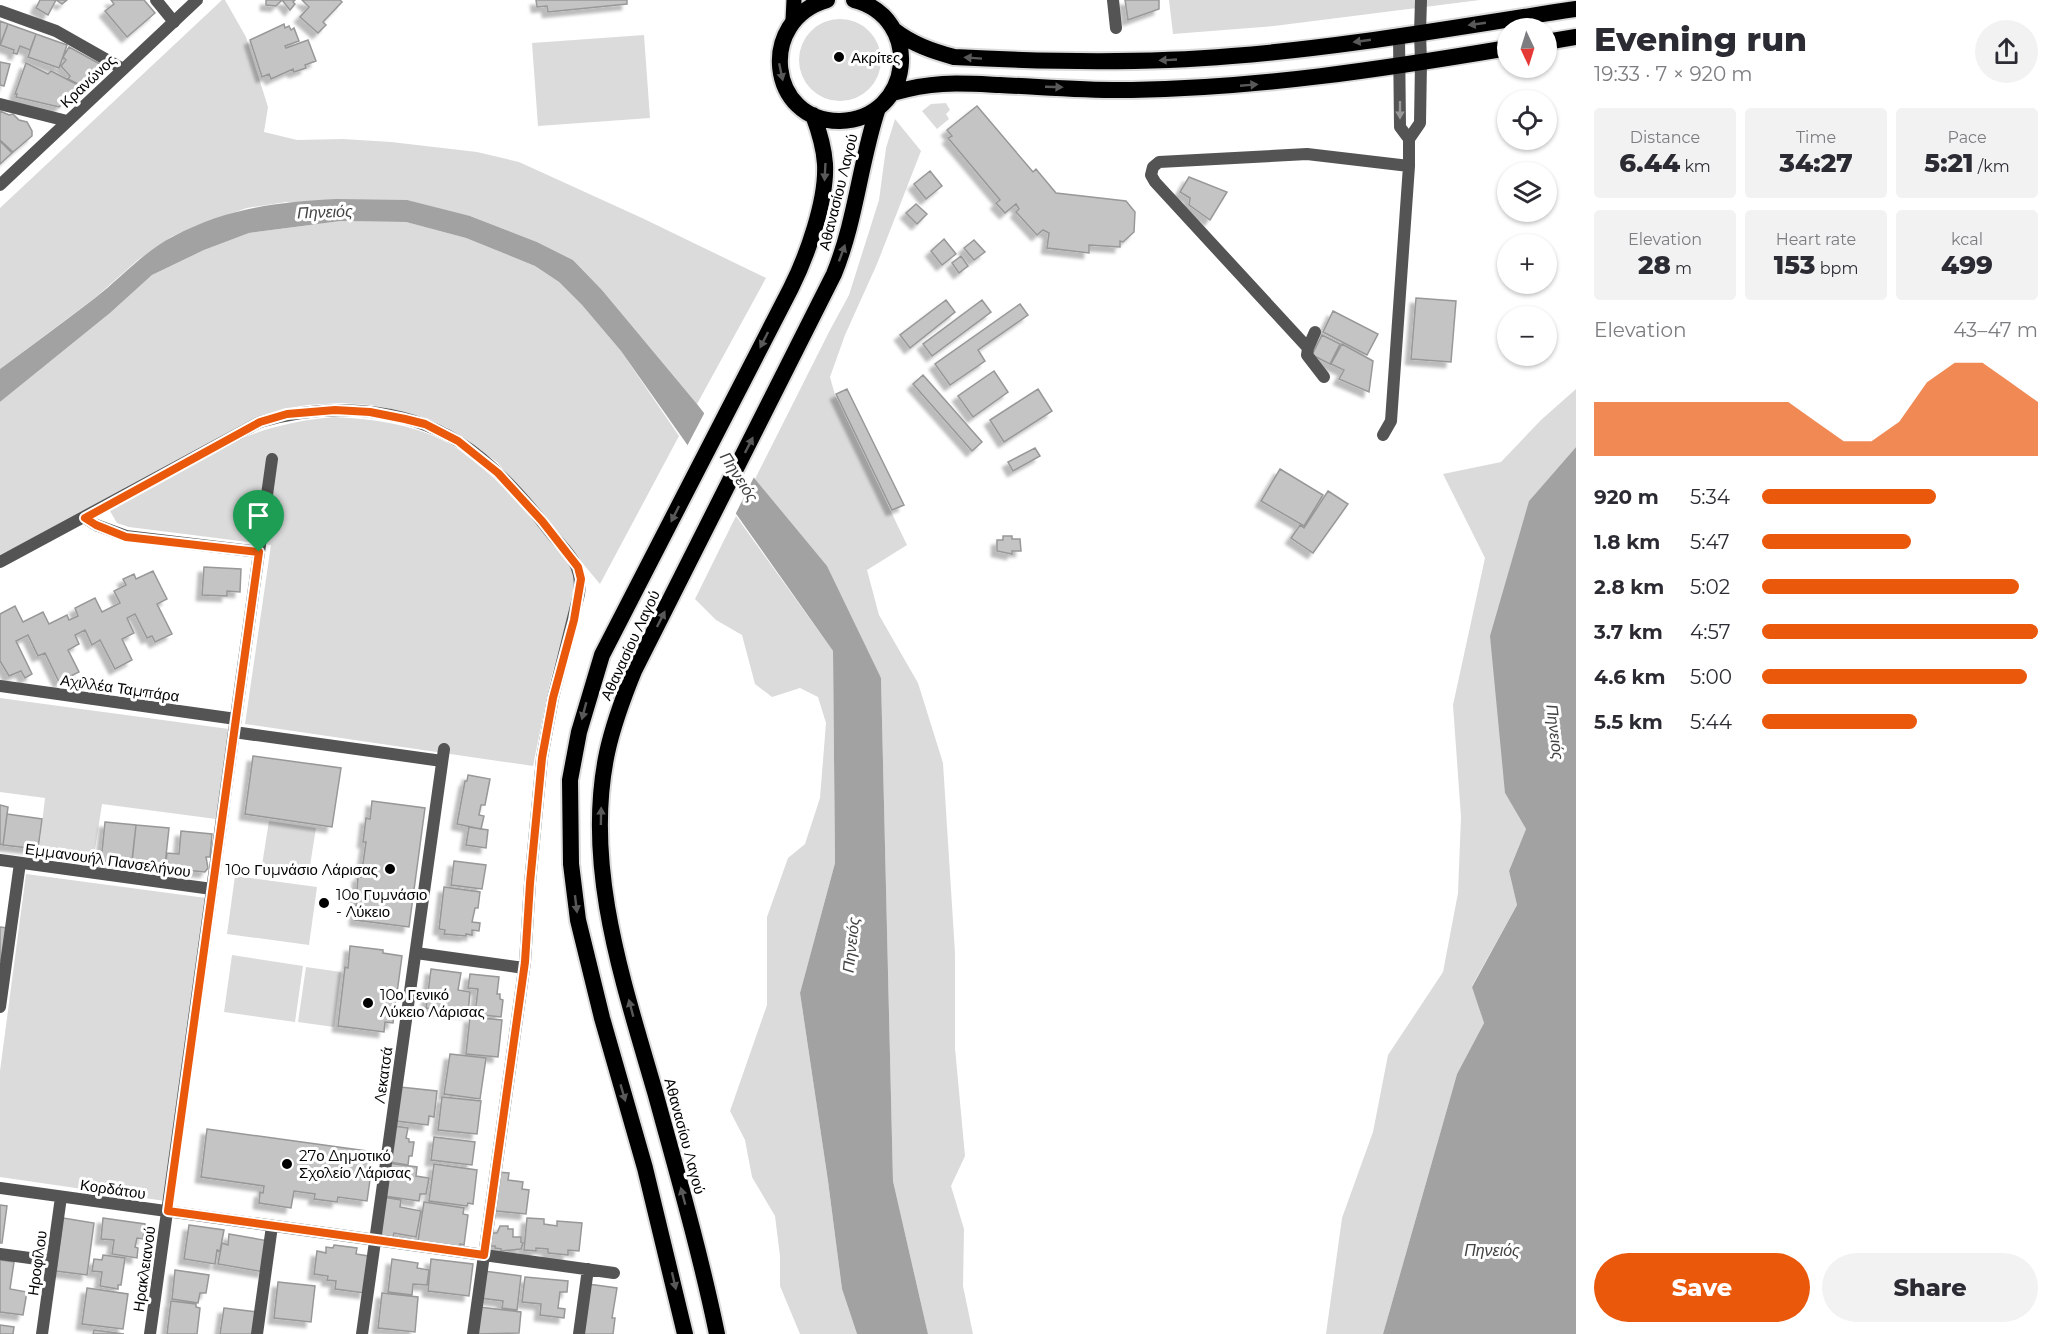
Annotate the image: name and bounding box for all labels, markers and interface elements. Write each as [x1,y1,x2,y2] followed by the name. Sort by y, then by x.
[1497,18,1557,78] north arrow
[1497,18,1557,366] map controls
[1467,19,1486,28] one-way arrow
[1594,19,1807,59] text: Evening run
[1975,20,2038,83] button: share
[1352,37,1371,46] one-way arrow
[851,48,900,67] place label: Ακρίτες
[56,50,120,112] street label: Κρανώνος
[832,50,846,64] marker: Ακρίτες
[963,53,982,62] one-way arrow
[1158,56,1177,65] one-way arrow
[1594,62,1753,86] text: 19:33 · 7 × 920 m
[777,63,786,82] one-way arrow
[1239,80,1258,90] one-way arrow
[1044,82,1063,92] one-way arrow
[1497,90,1557,150] button: locate
[1395,100,1405,119] one-way arrow
[1630,128,1700,147] text: Distance
[1796,128,1836,147] text: Time
[1947,128,1987,147] text: Pace
[814,132,862,252] street label: Αθανασίου Λαγού
[1619,147,1680,179] text: 6.44
[1779,147,1853,179] text: 34:27
[1924,147,1974,179] text: 5:21
[1680,157,1711,176] text: km
[1974,157,2010,176] text: /km
[820,162,829,181] one-way arrow
[1497,162,1557,222] button: layers
[297,202,353,222] water label: Πηνειός
[1628,230,1702,249] text: Elevation
[1776,230,1856,249] text: Heart rate
[1951,230,1983,249] text: kcal
[1497,234,1557,294] button: +
[838,244,847,262] one-way arrow
[1638,249,1671,281] text: 28
[1774,249,1816,281] text: 153
[1941,249,1993,281] text: 499
[1671,259,1692,278] text: m
[1816,259,1858,278] text: bpm
[1497,306,1557,366] button: −
[1594,318,1686,342] text: Elevation
[1953,318,2038,342] text: 43–47 m
[760,332,769,349] one-way arrow
[744,437,753,454] one-way arrow
[716,448,762,506] water label: Πηνειός
[1594,485,1659,509] text: 920 m
[1690,485,1730,509] text: 5:34
[233,490,284,552] pin
[242,499,275,532] icon: arrive
[670,505,680,522] one-way arrow
[1594,530,1660,554] text: 1.8 km
[1690,530,1730,554] text: 5:47
[1594,575,1664,599] text: 2.8 km
[1690,575,1730,599] text: 5:02
[596,587,664,703] street label: Αθανασίου Λαγού
[656,611,665,628] one-way arrow
[1594,620,1663,644] text: 3.7 km
[1690,620,1730,644] text: 4:57
[1594,665,1666,689] text: 4.6 km
[1690,665,1732,689] text: 5:00
[59,670,181,706] street label: Αχιλλέα Ταμπάρα
[579,702,589,720] one-way arrow
[1542,703,1568,761] water label: Πηνειός
[1594,710,1663,734] text: 5.5 km
[1690,710,1732,734] text: 5:44
[596,806,606,825] one-way arrow
[24,839,192,881] street label: Εμμανουήλ Πανσελήνου
[225,860,378,879] place label: 10o Γυμνάσιο Λάρισας
[383,862,397,876] marker: 10o Γυμνάσιο Λάρισας
[336,885,427,921] place label: 10ο Γυμνάσιο - Λύκειο
[571,895,581,914] one-way arrow
[317,896,331,910] marker: 10ο Γυμνάσιο - Λύκειο
[839,916,863,974] water label: Πηνειός
[380,985,485,1021] place label: 10ο Γενικό Λύκειο Λάρισας
[361,996,375,1010] marker: 10ο Γενικό Λύκειο Λάρισας
[625,999,635,1017] one-way arrow
[370,1045,396,1104] street label: Λεκατσά
[660,1076,710,1196] street label: Αθανασίου Λαγού
[619,1084,628,1102] one-way arrow
[299,1146,411,1182] place label: 27ο Δημοτικό Σχολείο Λάρισας
[280,1157,294,1171] marker: 27ο Δημοτικό Σχολείο Λάρισας
[79,1175,147,1203] street label: Κορδάτου
[678,1186,688,1205] one-way arrow
[129,1225,159,1313] street label: Ηρακλειανού
[23,1229,51,1297] street label: Ηροφίλου
[1464,1241,1520,1260] water label: Πηνειός
[1594,1253,1810,1322] button: Save
[1822,1253,2038,1322] button: Share
[669,1272,679,1291] one-way arrow

